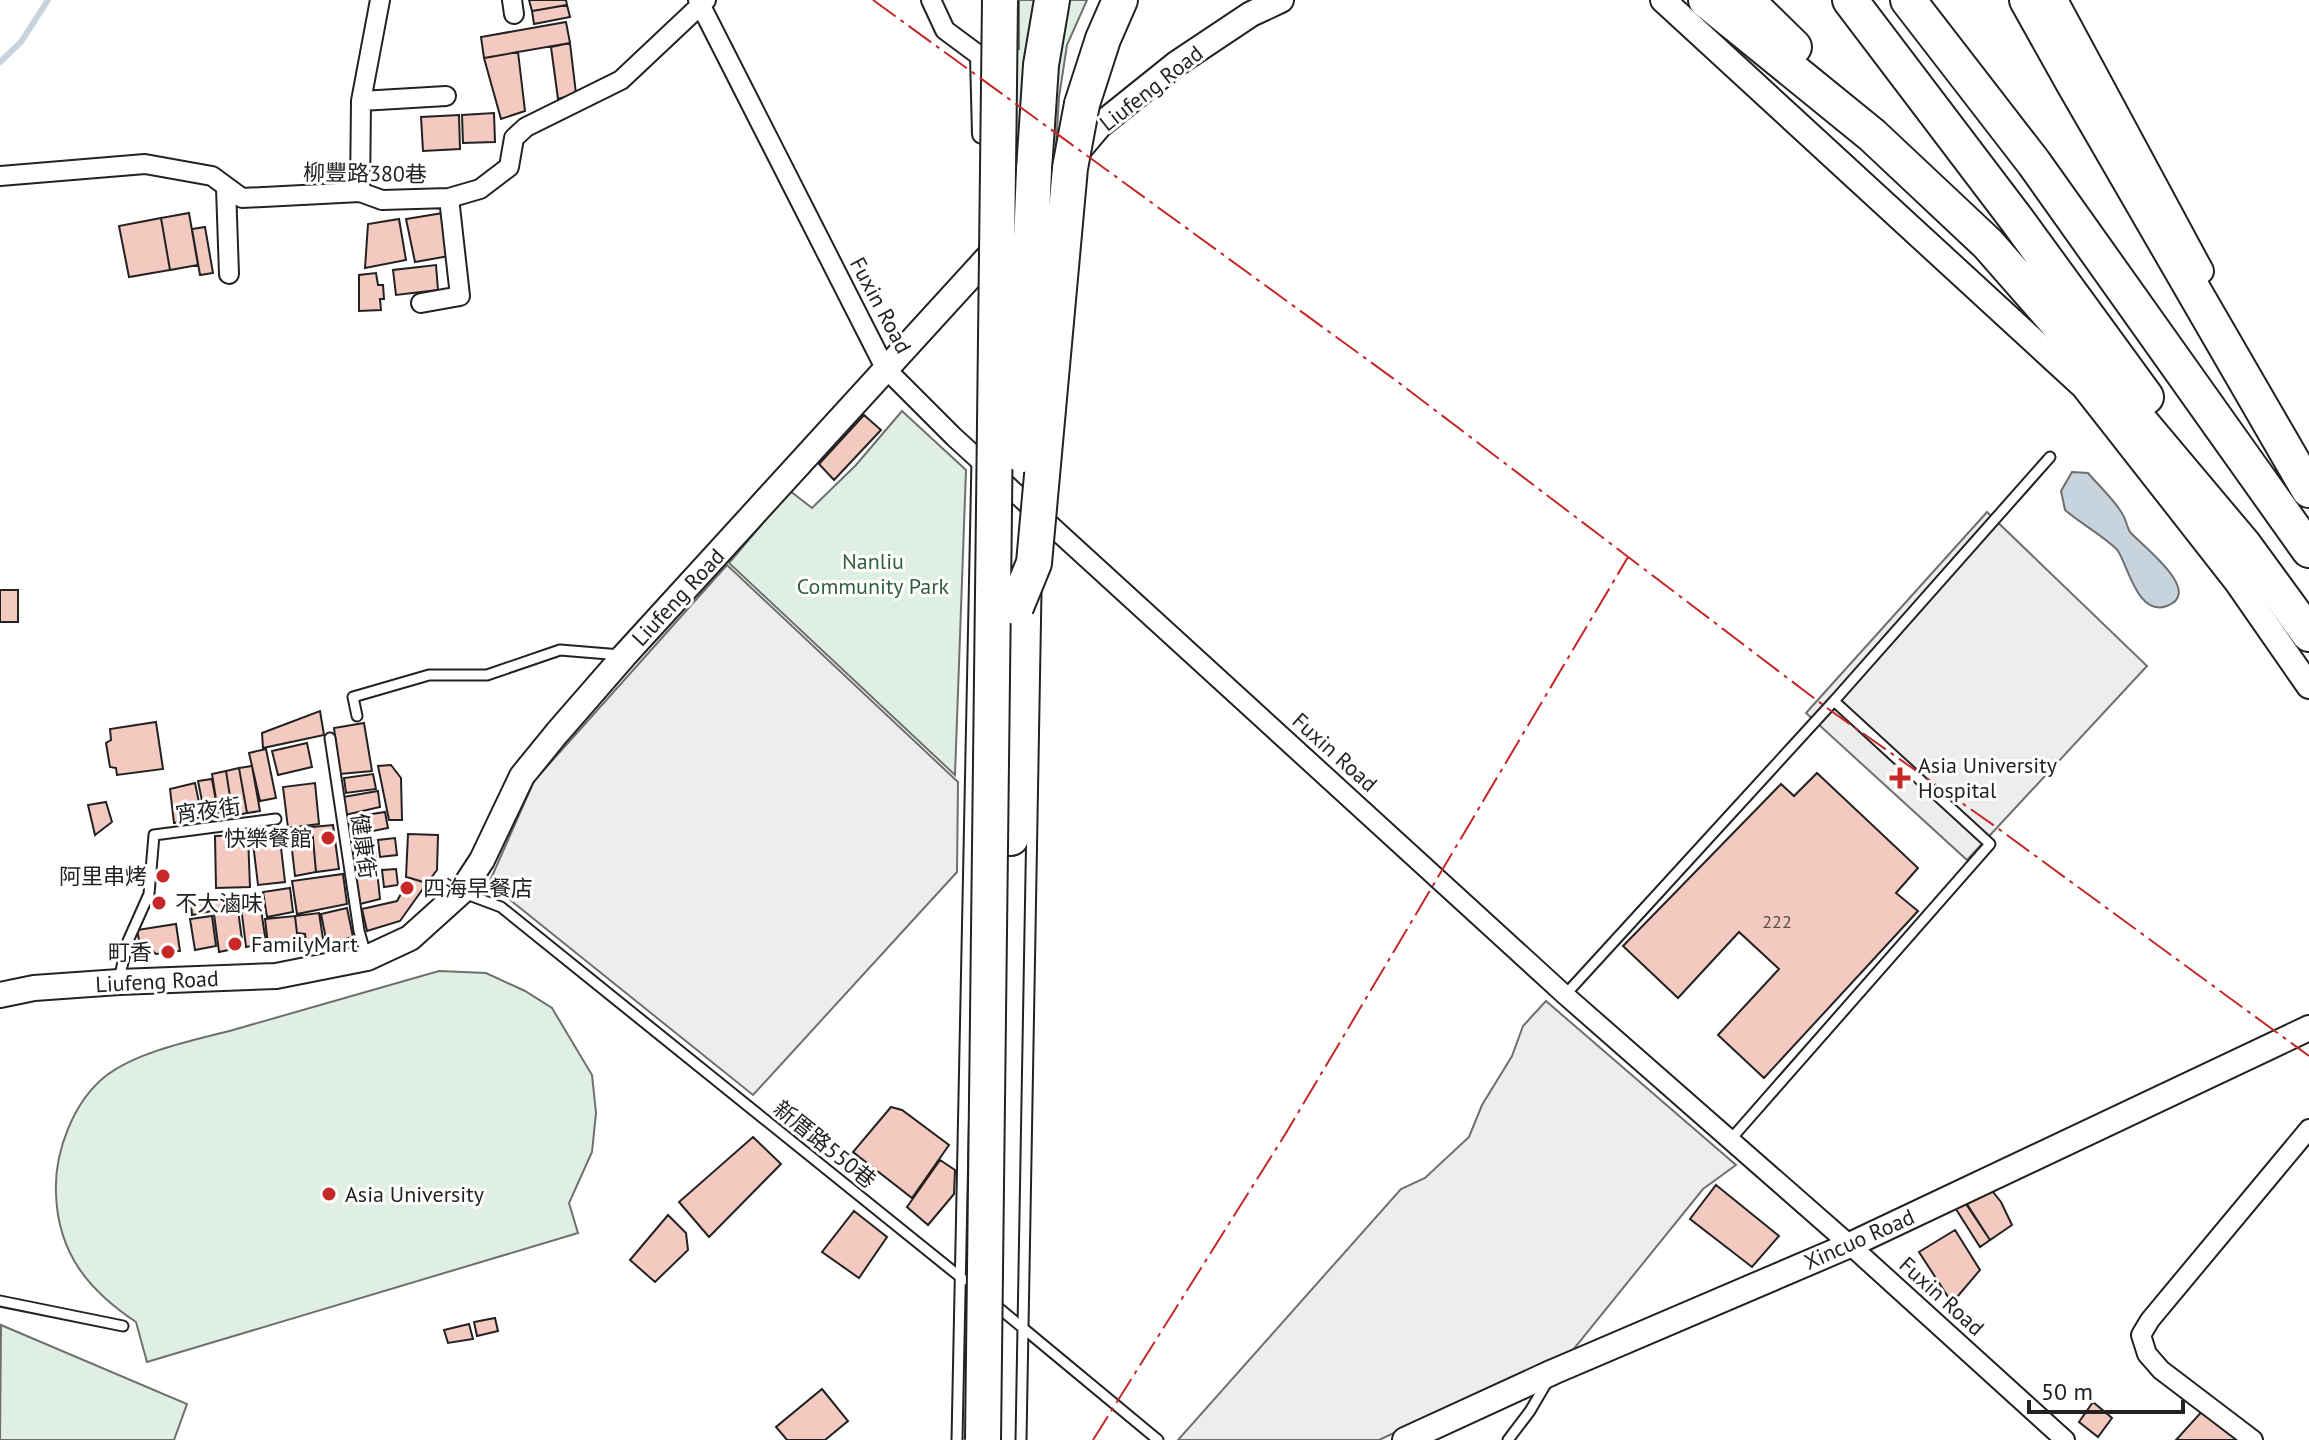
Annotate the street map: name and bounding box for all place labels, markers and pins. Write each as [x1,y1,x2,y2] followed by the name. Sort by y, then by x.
[1918,751,2058,804] place label: Asia University Hospital
[1889,767,1911,789] marker: Asia University Hospital
[224,824,312,852] place label: 快樂餐館
[319,829,337,847] marker: 快樂餐館
[59,862,147,890] place label: 阿里串烤
[154,867,172,885] marker: 阿里串烤
[423,874,533,902] place label: 四海早餐店
[398,879,416,897] marker: 四海早餐店
[175,889,263,917] place label: 不大滷味
[150,894,168,912] marker: 不大滷味
[251,930,358,958] place label: FamilyMart
[226,935,244,953] marker: FamilyMart
[108,938,152,966] place label: 町香
[159,943,177,961] marker: 町香
[345,1180,485,1208] place label: Asia University
[320,1185,338,1203] marker: Asia University

